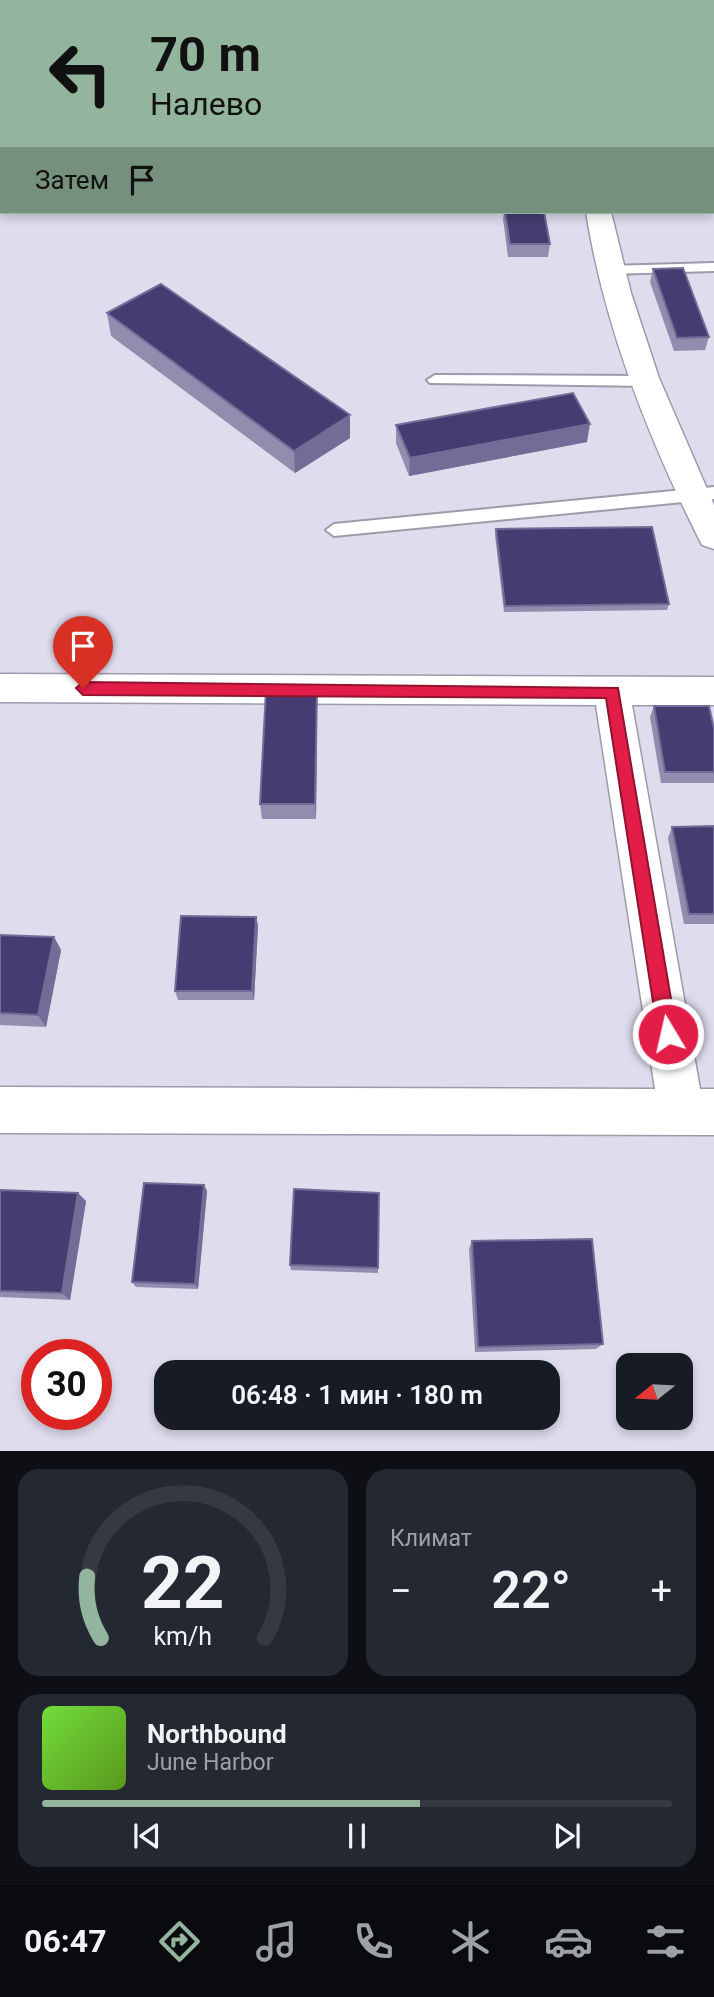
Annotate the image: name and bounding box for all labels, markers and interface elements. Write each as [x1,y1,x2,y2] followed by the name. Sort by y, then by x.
[150,26,261,83] text: 70 m
[35,28,126,119] icon: left
[150,85,262,123] text: Налево
[123,161,161,199] icon: arrive
[35,165,109,195] text: Затем
[53,616,113,688] pin
[64,627,102,665] icon: arrive
[631,997,705,1071] position arrow
[21,1339,112,1430] speed limit sign: 30
[616,1353,693,1430] north arrow
[616,1353,693,1430] map controls
[231,1380,483,1410] text: 06:48 · 1 мин · 180 m
[390,1525,472,1552] text: Климат
[141,1541,225,1627] text: 22
[491,1560,571,1621] text: 22°
[390,1569,412,1613] text: −
[650,1569,672,1613] text: +
[154,1622,212,1651] text: km/h
[147,1719,287,1749] text: Northbound
[147,1749,274,1776] text: June Harbor
[128,1817,166,1855] icon: previous
[338,1817,376,1855] icon: pause
[548,1817,586,1855] icon: next
[155,1917,204,1966] icon: directions
[252,1917,301,1966] icon: music
[349,1917,398,1966] icon: phone
[446,1917,495,1966] icon: climate
[544,1917,593,1966] icon: car
[641,1917,690,1966] icon: filters
[24,1922,107,1960] text: 06:47

